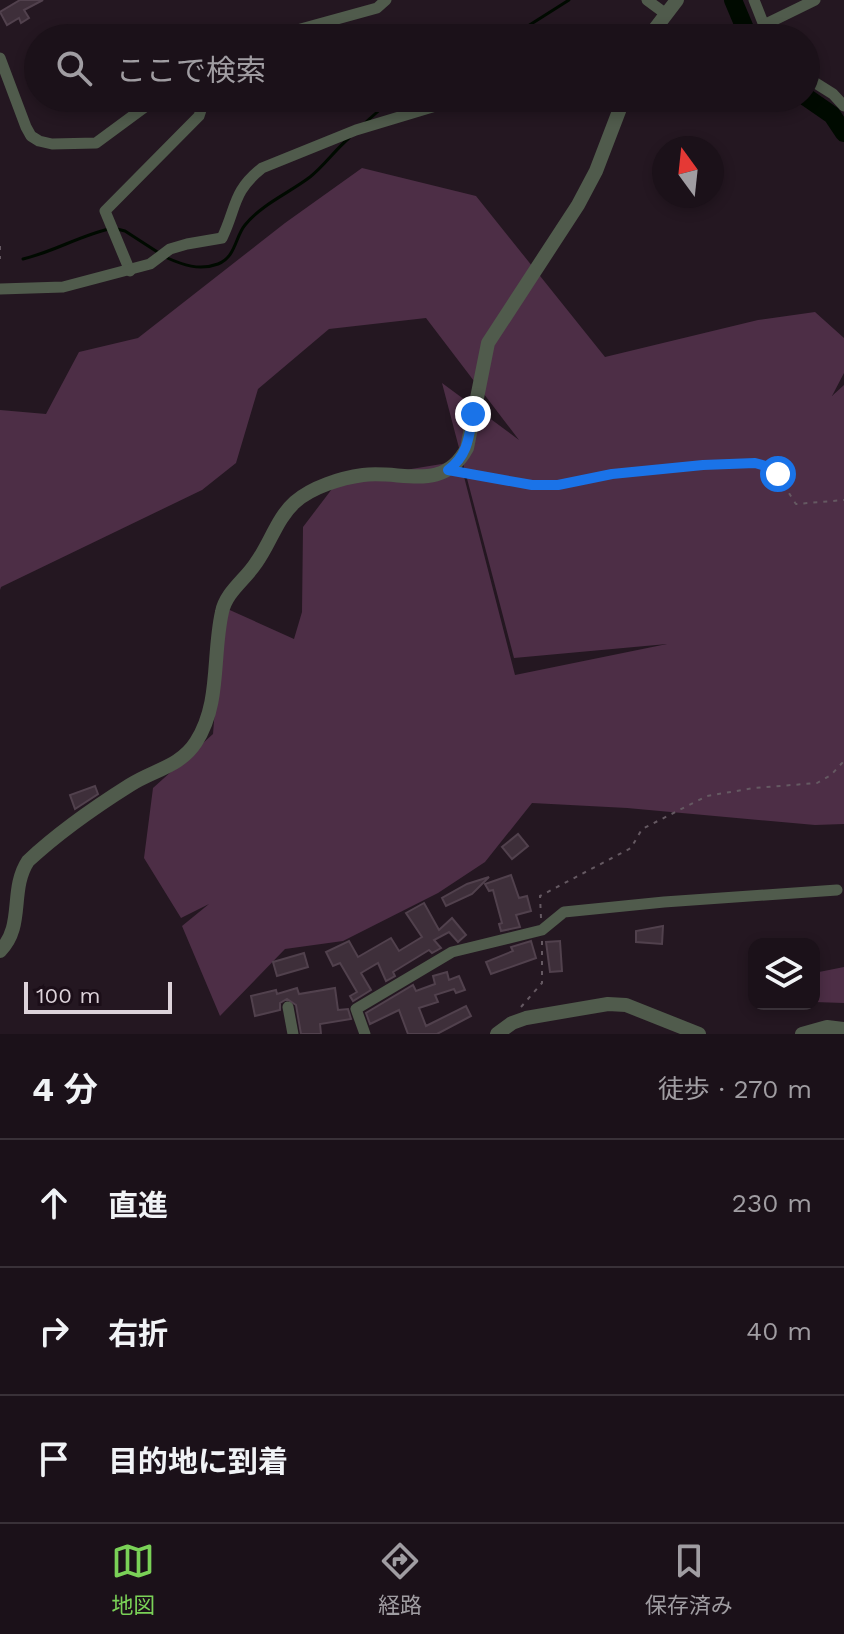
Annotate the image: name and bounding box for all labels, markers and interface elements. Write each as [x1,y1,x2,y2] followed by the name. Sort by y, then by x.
[24,24,820,112] search box
[52,46,96,90] icon: search
[116,53,266,88] text: ここで検索
[652,136,724,208] north arrow
[455,396,491,432] route end
[760,456,796,492] route start
[748,938,820,1010] map controls
[748,938,820,1010] button: layers
[24,978,172,1014] scale bar
[36,983,100,1008] text: 100 m
[32,1069,98,1109] text: 4 分
[658,1074,812,1104] text: 徒歩 · 270 m
[32,1181,76,1225] icon: ahead
[108,1188,168,1223] text: 直進
[732,1188,812,1218] text: 230 m
[32,1309,76,1353] icon: right
[108,1316,168,1351] text: 右折
[746,1316,812,1346] text: 40 m
[32,1437,76,1481] icon: arrive
[108,1444,288,1479] text: 目的地に到着
[111,1539,155,1619] tab: 地図
[378,1539,422,1619] tab: 経路
[645,1539,733,1619] tab: 保存済み

